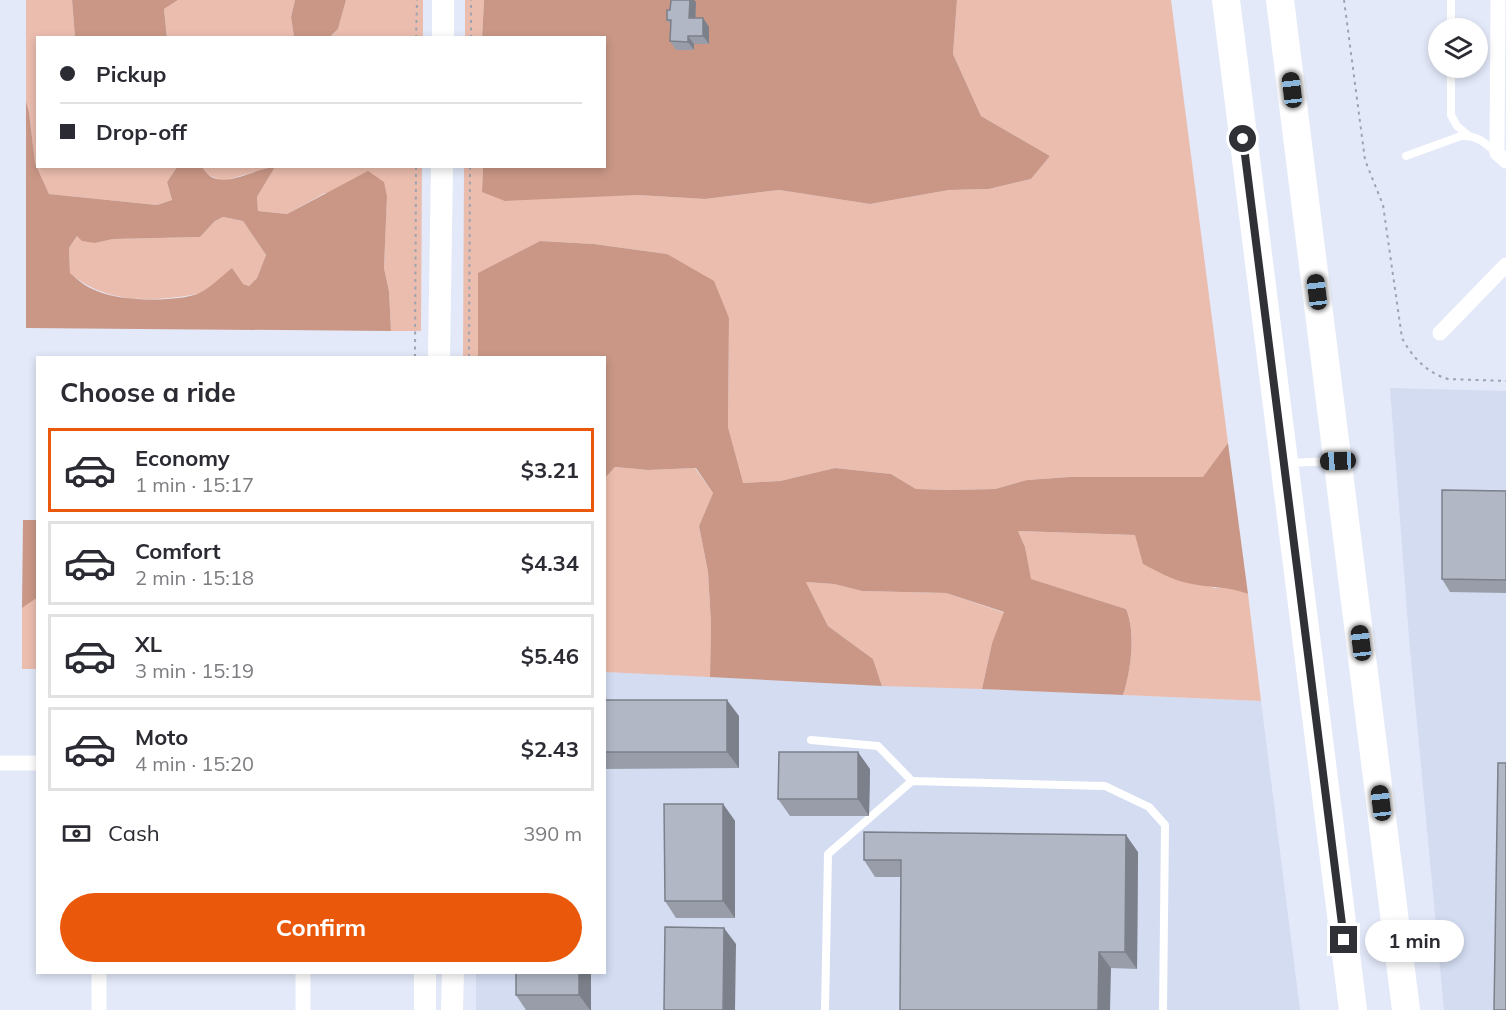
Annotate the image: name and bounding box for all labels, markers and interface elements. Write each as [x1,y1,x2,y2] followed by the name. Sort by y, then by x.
[1428,18,1488,78] map controls
[1428,18,1488,78] button: layers
[96,60,166,88] text: Pickup
[1281,71,1303,109] car
[96,118,187,146] text: Drop-off
[1229,125,1256,152] route start
[1306,273,1328,311] car
[60,375,236,409] text: Choose a ride
[63,443,117,497] icon: car
[135,444,230,472] text: Economy
[1320,451,1356,471] car
[521,456,579,484] text: $3.21
[135,472,254,497] text: 1 min · 15:17
[63,536,117,590] icon: car
[135,537,221,565] text: Comfort
[521,549,579,577] text: $4.34
[135,565,254,590] text: 2 min · 15:18
[1350,624,1372,662] car
[63,629,117,683] icon: car
[135,630,162,658] text: XL
[521,642,579,670] text: $5.46
[135,658,254,683] text: 3 min · 15:19
[63,722,117,776] icon: car
[135,723,188,751] text: Moto
[521,735,579,763] text: $2.43
[135,751,254,776] text: 4 min · 15:20
[1370,784,1392,822] car
[60,817,93,850] icon: cash
[108,819,160,847] text: Cash
[523,821,582,846] text: 390 m
[60,893,582,962] button: Confirm
[1365,919,1464,961] callout: 1 min
[1330,926,1357,953] route end
[1388,928,1441,953] text: 1 min

